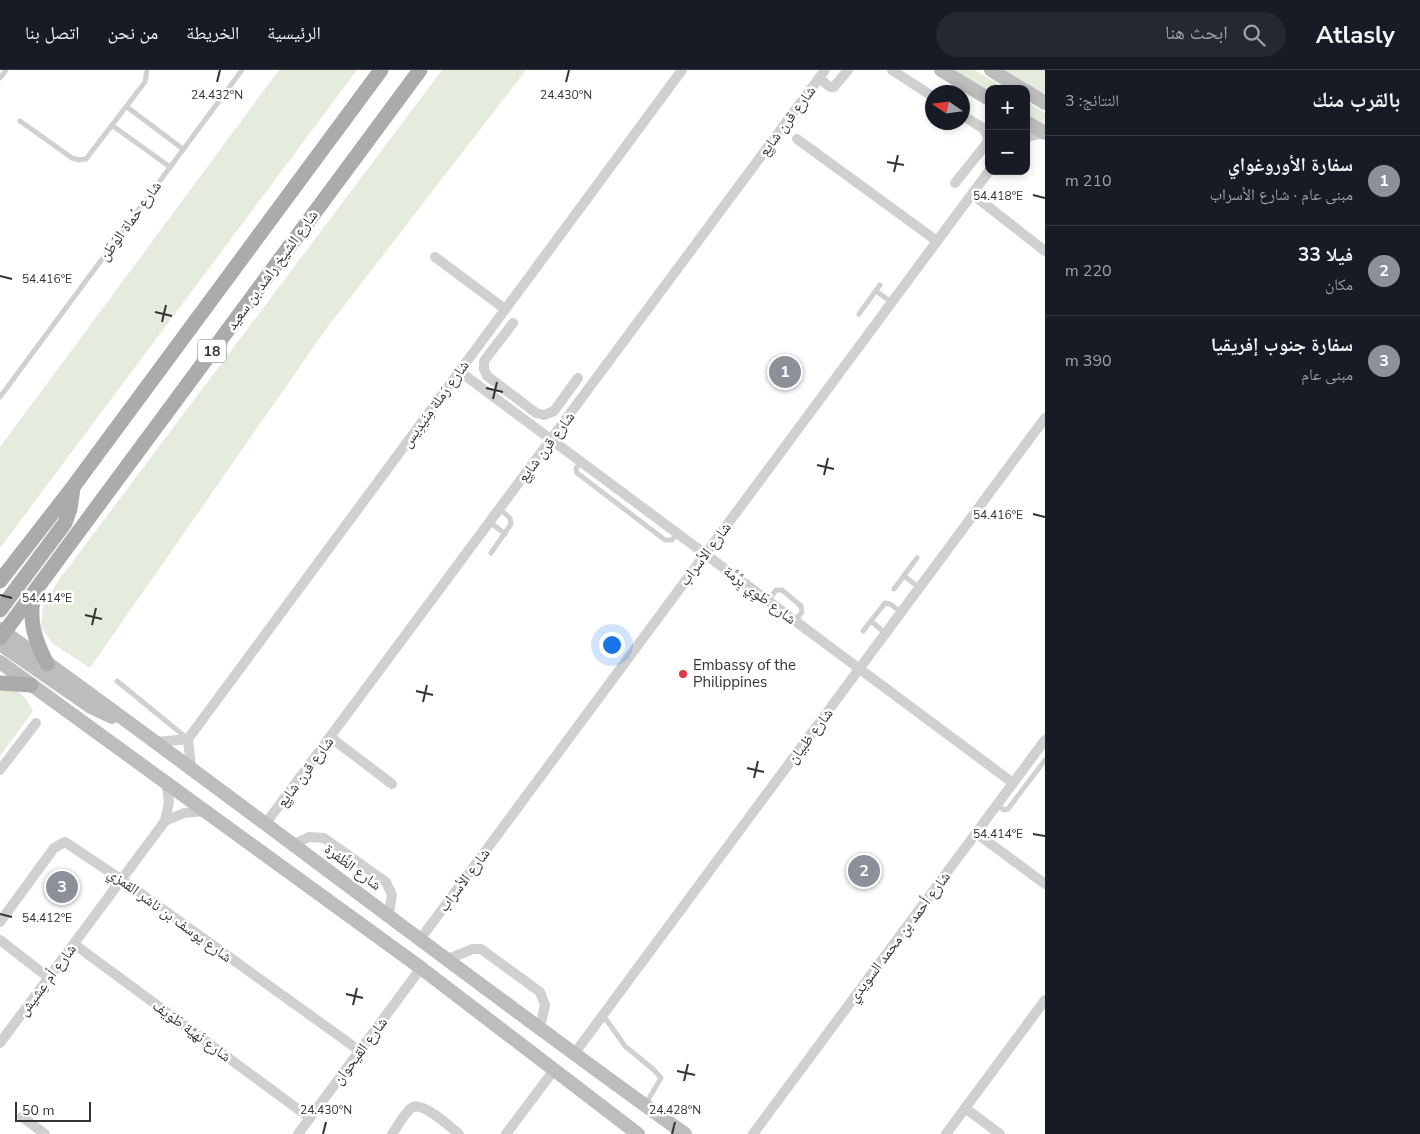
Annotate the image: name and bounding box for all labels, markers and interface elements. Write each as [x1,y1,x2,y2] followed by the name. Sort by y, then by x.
[936,12,1286,57] search box
[1316,19,1395,51] text: Atlasly
[1165,20,1228,46] text: ابحث هنا
[25,21,80,45] text: اتصل بنا
[108,21,158,45] text: من نحن
[186,21,239,45] text: الخريطة
[267,21,321,45] text: الرئيسية
[1240,21,1268,49] icon: search
[754,82,821,161] street label: شارع قرن شايِع
[925,85,970,130] north arrow
[985,85,1030,175] map controls
[985,85,1030,130] button: +
[1312,86,1400,114] text: بالقرب منك
[191,87,243,103] text: 24.432°N
[540,87,592,103] text: 24.430°N
[1065,90,1119,112] text: النتائج: 3
[985,130,1030,175] button: −
[1228,152,1353,178] text: سفارة الأوروغواي
[1065,170,1112,192] text: 210 m
[1379,170,1389,192] text: 1
[94,177,166,265] street label: شارع حُماة الوَطَن
[1210,184,1353,206] text: مبنى عام · شارع الأسراب
[973,188,1023,204] text: 54.418°E
[222,206,322,334] street label: شارع الشيخ راشد بن سعيد
[1298,242,1353,268] text: فيلا 33
[1065,260,1112,282] text: 220 m
[1379,260,1389,282] text: 2
[22,271,72,287] text: 54.416°E
[1325,274,1353,296] text: مكان
[1211,332,1353,358] text: سفارة جنوب إفريقيا
[198,340,226,362] road number: 18
[1065,350,1112,372] text: 390 m
[1379,350,1389,372] text: 3
[769,353,801,391] pin: 1
[397,356,474,452] street label: شارع رَملة مِنَيدِيس
[1301,364,1353,386] text: مبنى عام
[513,408,580,487] street label: شارع قرن شايِع
[973,507,1023,523] text: 54.416°E
[675,518,736,590] street label: شارع الأسراب
[718,561,801,630] street label: شارع طَوِي بِرِّمَّة
[22,590,72,606] text: 54.414°E
[599,632,625,658] your location
[693,655,796,692] place label: Embassy of the Philippines
[677,668,689,680] marker: Embassy of the Philippines
[783,704,838,768] street label: شارع ظبيان
[272,733,339,812] street label: شارع قرن شايِع
[973,826,1023,842] text: 54.414°E
[320,839,386,895] street label: شارع الظَّفرة
[434,844,495,916] street label: شارع الأسراب
[848,852,880,890] pin: 2
[103,863,236,968] street label: شارع يوسف بن ناشر القمزي
[46,868,78,906] pin: 3
[843,868,956,1007] street label: شارع أحمد بن محمد السويدي
[22,910,72,926] text: 54.412°E
[13,940,81,1020] street label: شارع أم عِشيش
[149,996,235,1066] street label: شارع نَهيَّة طَوَيف
[328,1013,392,1089] street label: شارع القيحوان
[15,1099,91,1122] scale bar
[22,1101,54,1120] text: 50 m
[300,1102,352,1118] text: 24.430°N
[649,1102,701,1118] text: 24.428°N

